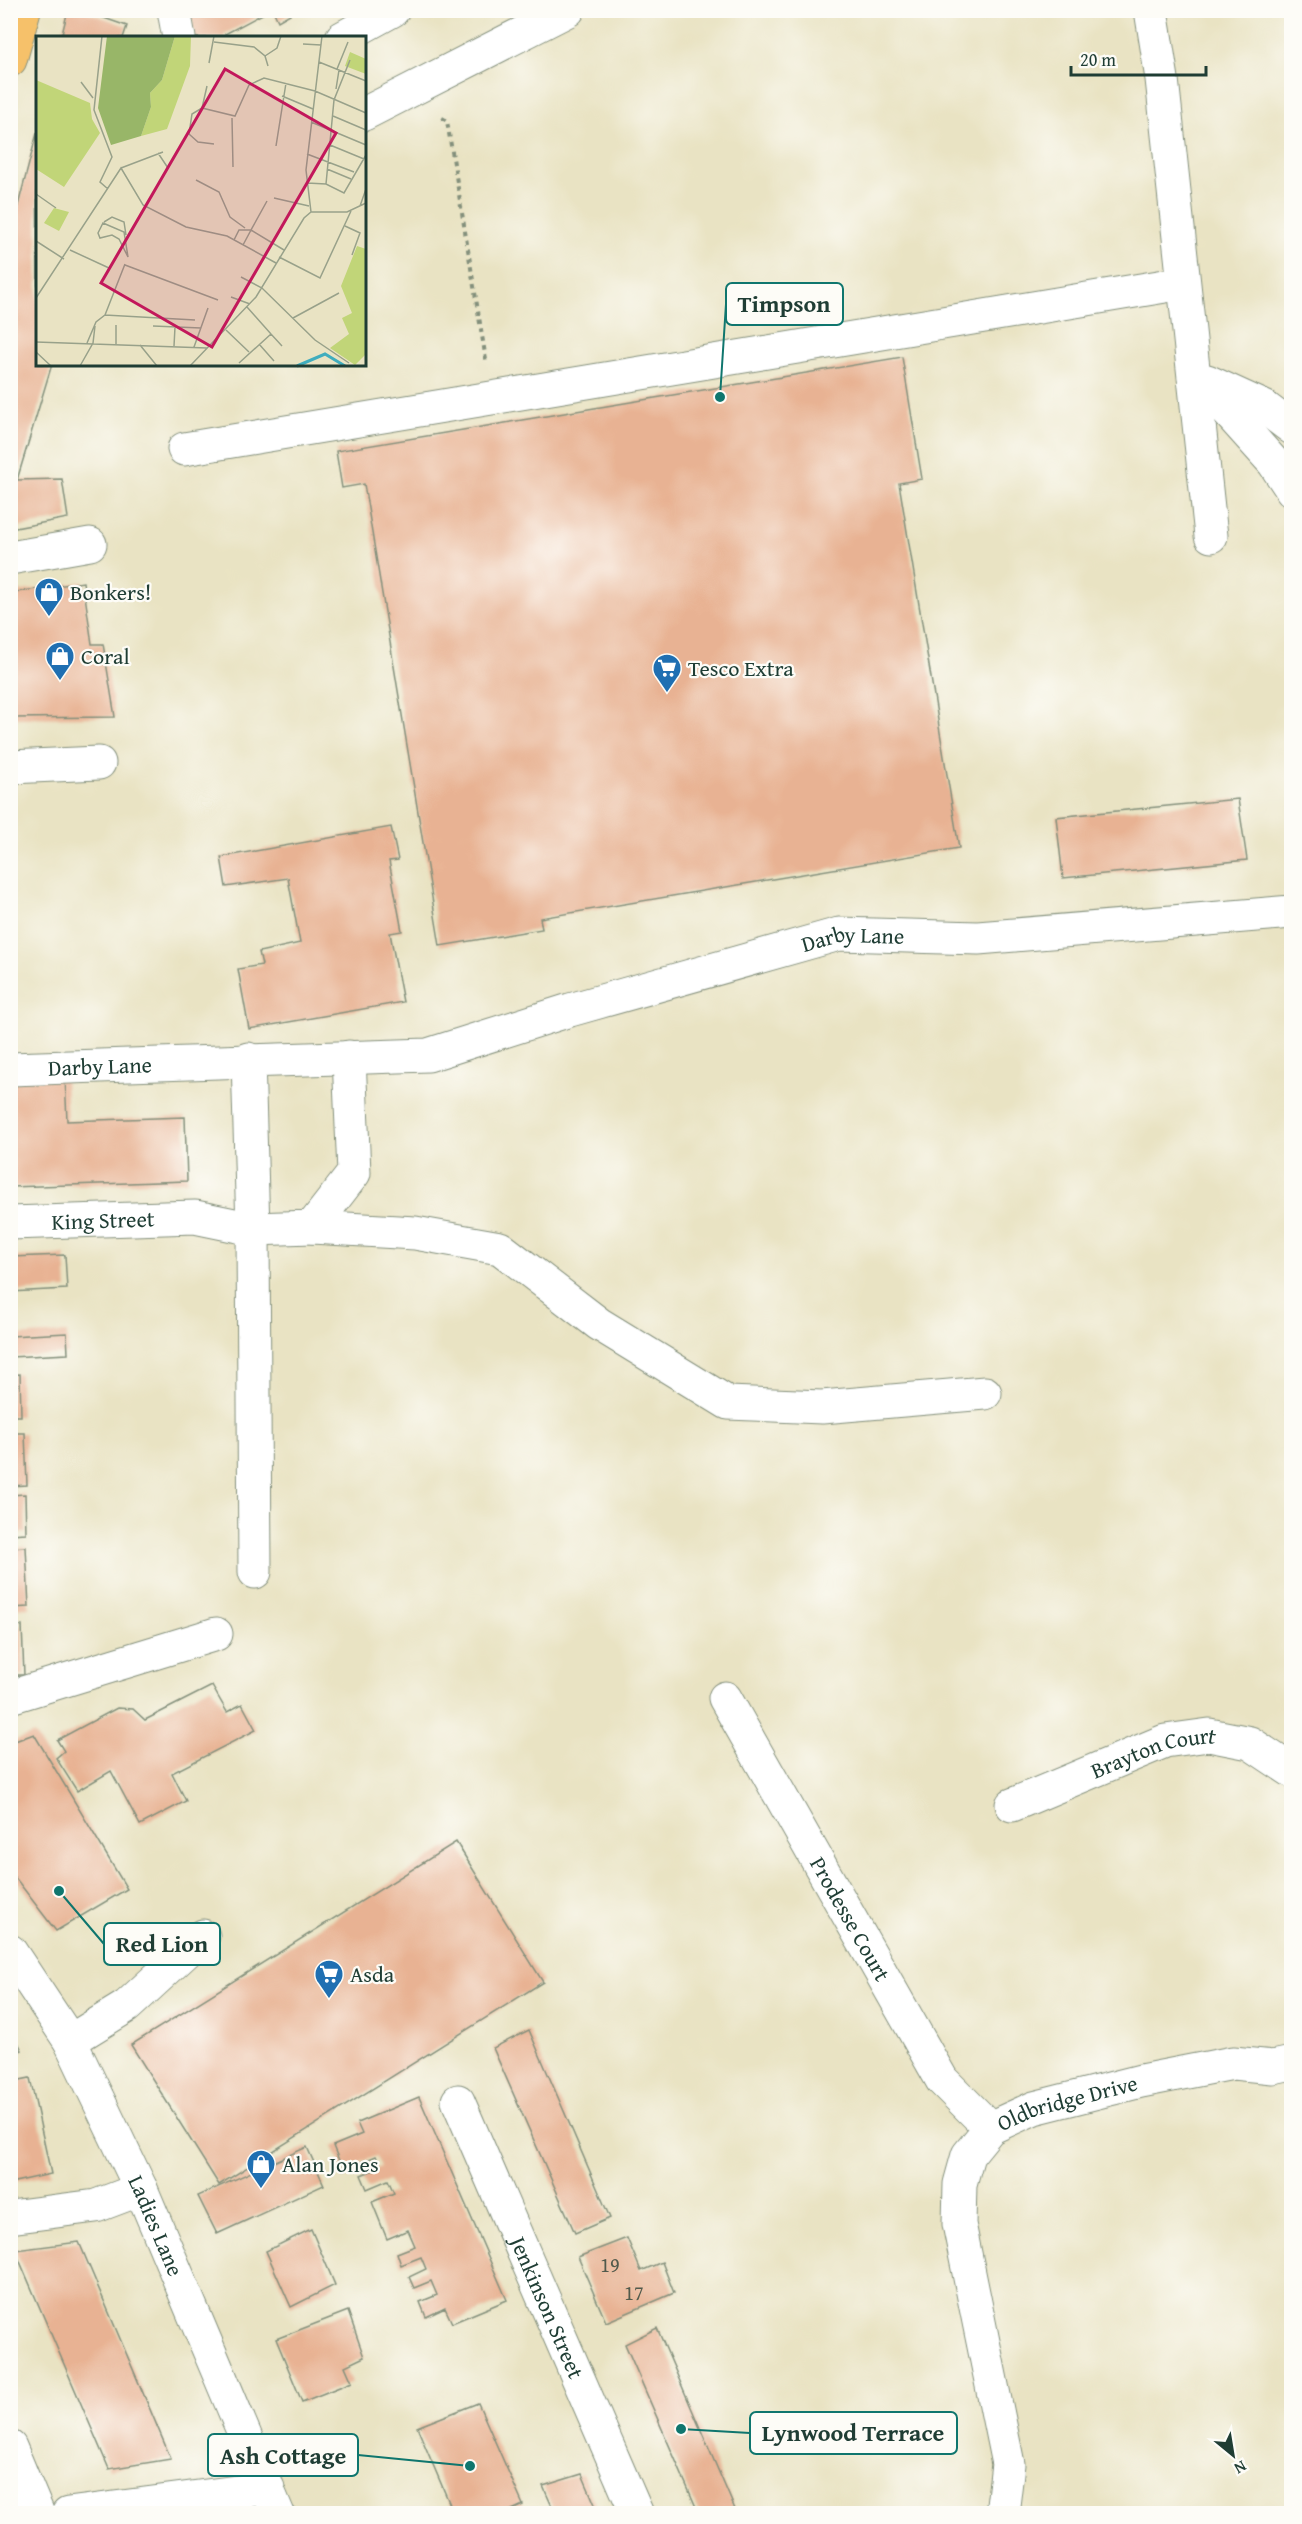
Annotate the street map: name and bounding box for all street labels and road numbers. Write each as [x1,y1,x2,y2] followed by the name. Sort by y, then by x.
[797,917,905,960] street label: Darby Lane
[47,1048,152,1084] street label: Darby Lane
[51,1202,155,1238] street label: King Street
[1086,1719,1219,1786] street label: Brayton Court
[802,1851,899,1987] street label: Prodesse Court
[992,2067,1141,2139] street label: Oldbridge Drive
[121,2170,192,2281] street label: Ladies Lane
[501,2228,593,2384] street label: Jenkinson Street

